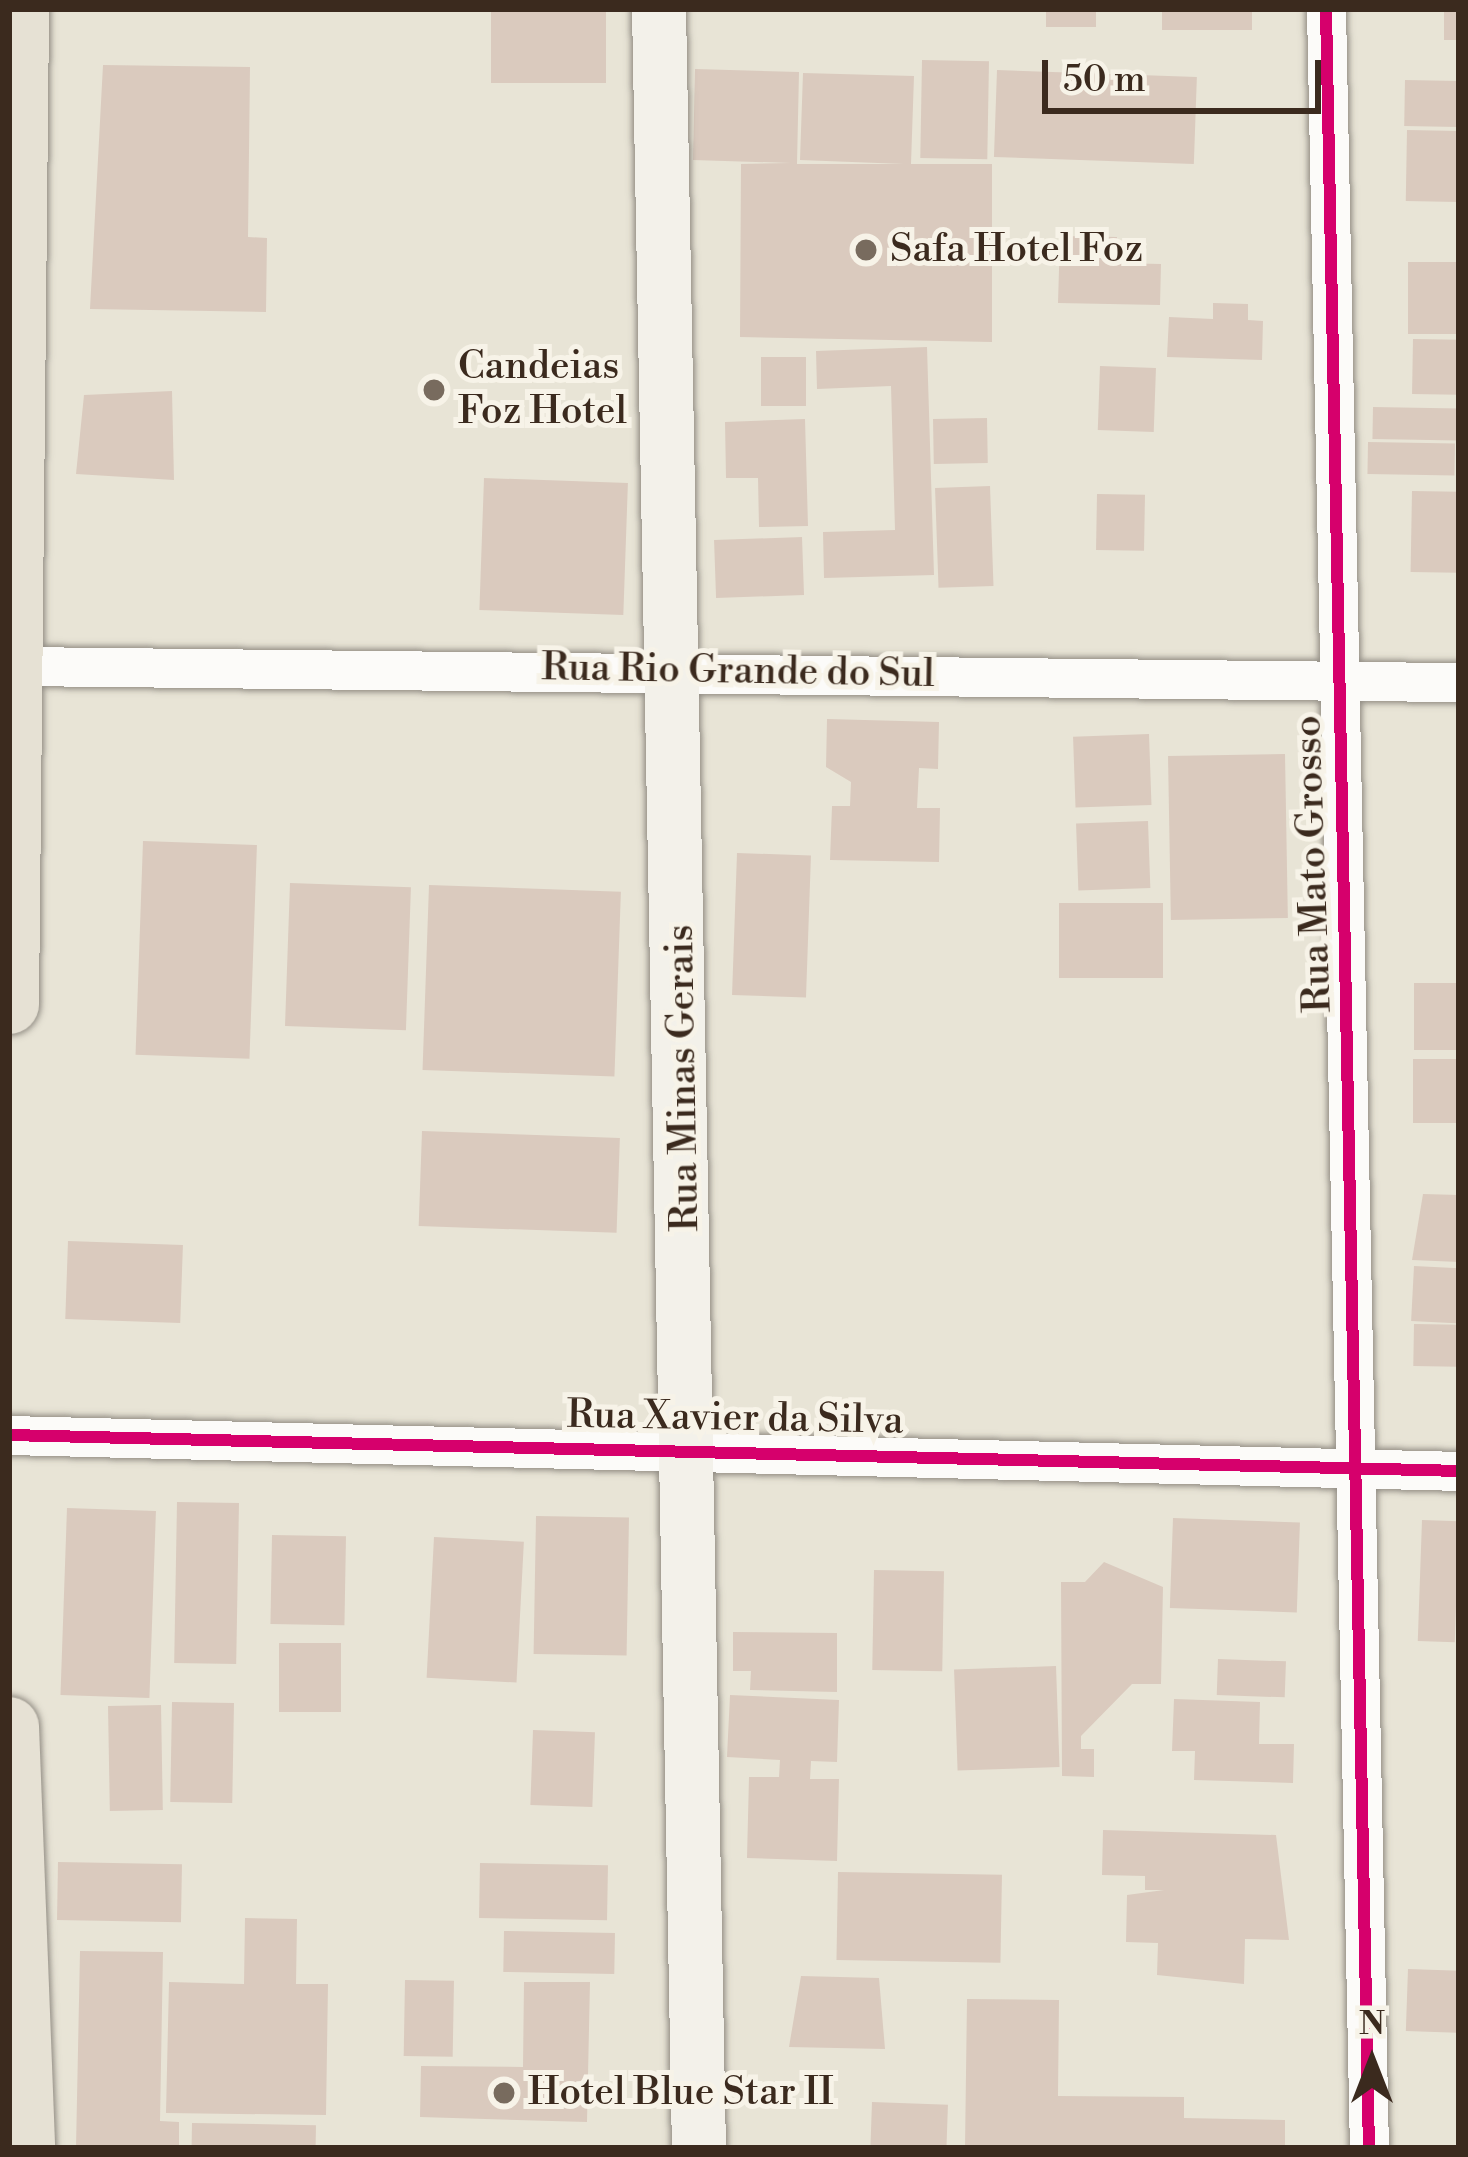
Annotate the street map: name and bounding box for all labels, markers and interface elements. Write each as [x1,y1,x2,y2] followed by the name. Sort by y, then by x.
[1048,36,1327,110] scale bar
[1063,58,1146,103] text: 50 m
[890,227,1143,273] place label: Safa Hotel Foz
[853,237,879,263] marker: Safa Hotel Foz
[458,345,627,436] place label: Candeias Foz Hotel
[421,377,447,403] marker: Candeias Foz Hotel
[541,645,935,699] street label: Rua Rio Grande do Sul
[1285,714,1343,1014] street label: Rua Mato Grosso
[658,924,710,1232] street label: Rua Minas Gerais
[566,1393,904,1445] street label: Rua Xavier da Silva
[1312,2001,1432,2121] north arrow
[1359,2004,1385,2045] text: N
[528,2070,834,2116] place label: Hotel Blue Star II
[491,2080,517,2106] marker: Hotel Blue Star II

